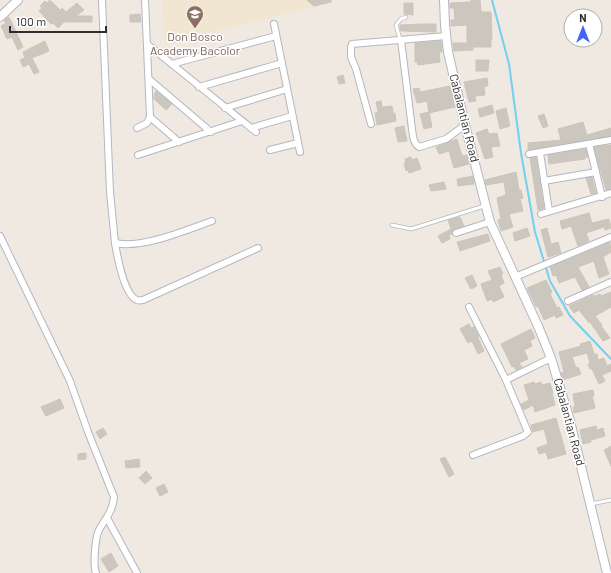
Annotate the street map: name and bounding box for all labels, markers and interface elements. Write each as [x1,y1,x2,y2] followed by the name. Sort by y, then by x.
[185,4,205,29] school or university icon: Don Bosco Academy Bacolor
[10,8,106,34] scale bar
[563,8,603,48] north arrow
[579,11,587,24] text: N
[16,14,46,28] text: 100 m
[150,29,241,57] place label: Don Bosco Academy Bacolor
[447,72,483,163] street label: Cabalantian Road
[552,376,588,467] street label: Cabalantian Road

